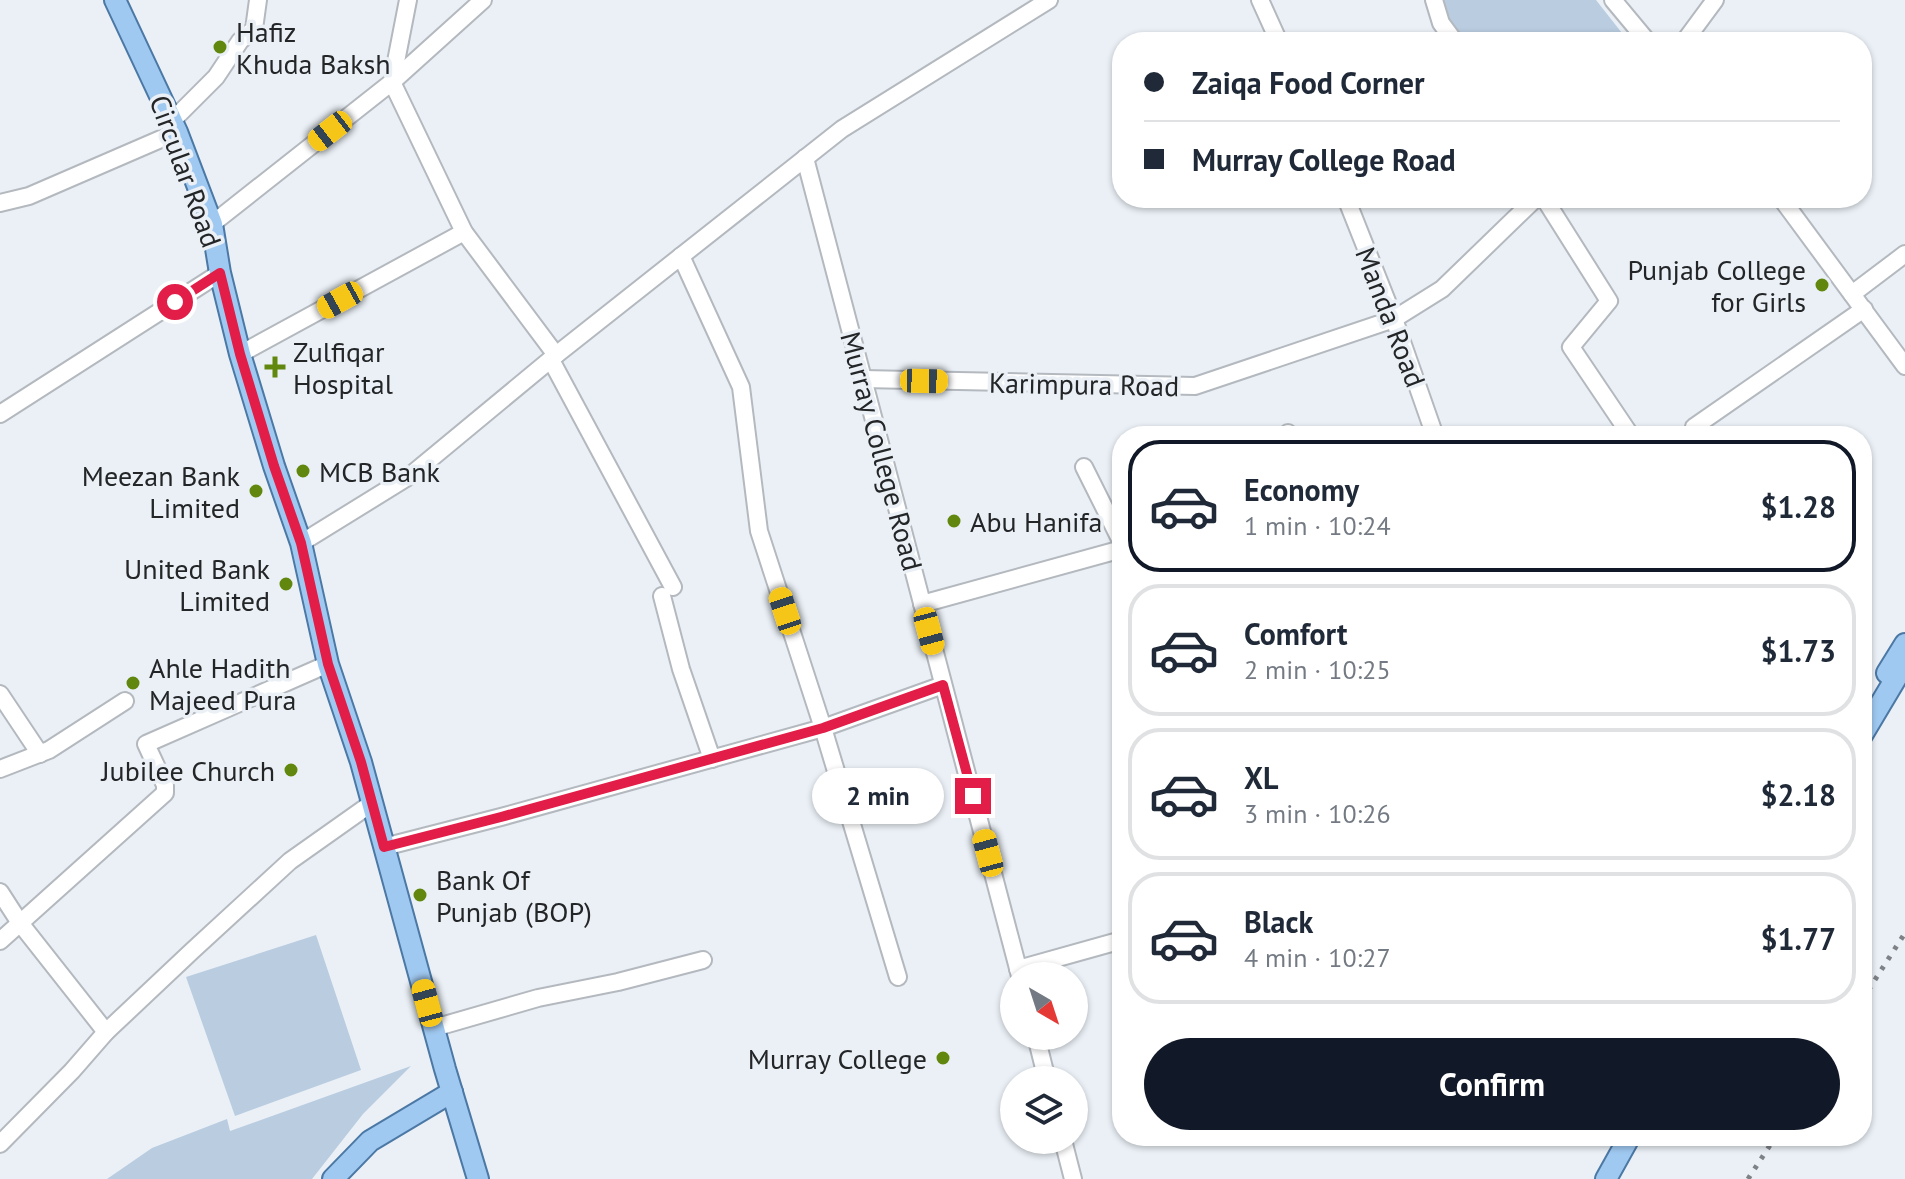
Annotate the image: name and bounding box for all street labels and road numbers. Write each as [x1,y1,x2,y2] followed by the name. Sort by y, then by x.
[141,90,231,252] street label: Circular Road
[1347,242,1435,392] street label: Manda Road
[832,327,932,575] street label: Murray College Road
[989,364,1179,404] street label: Karimpura Road

